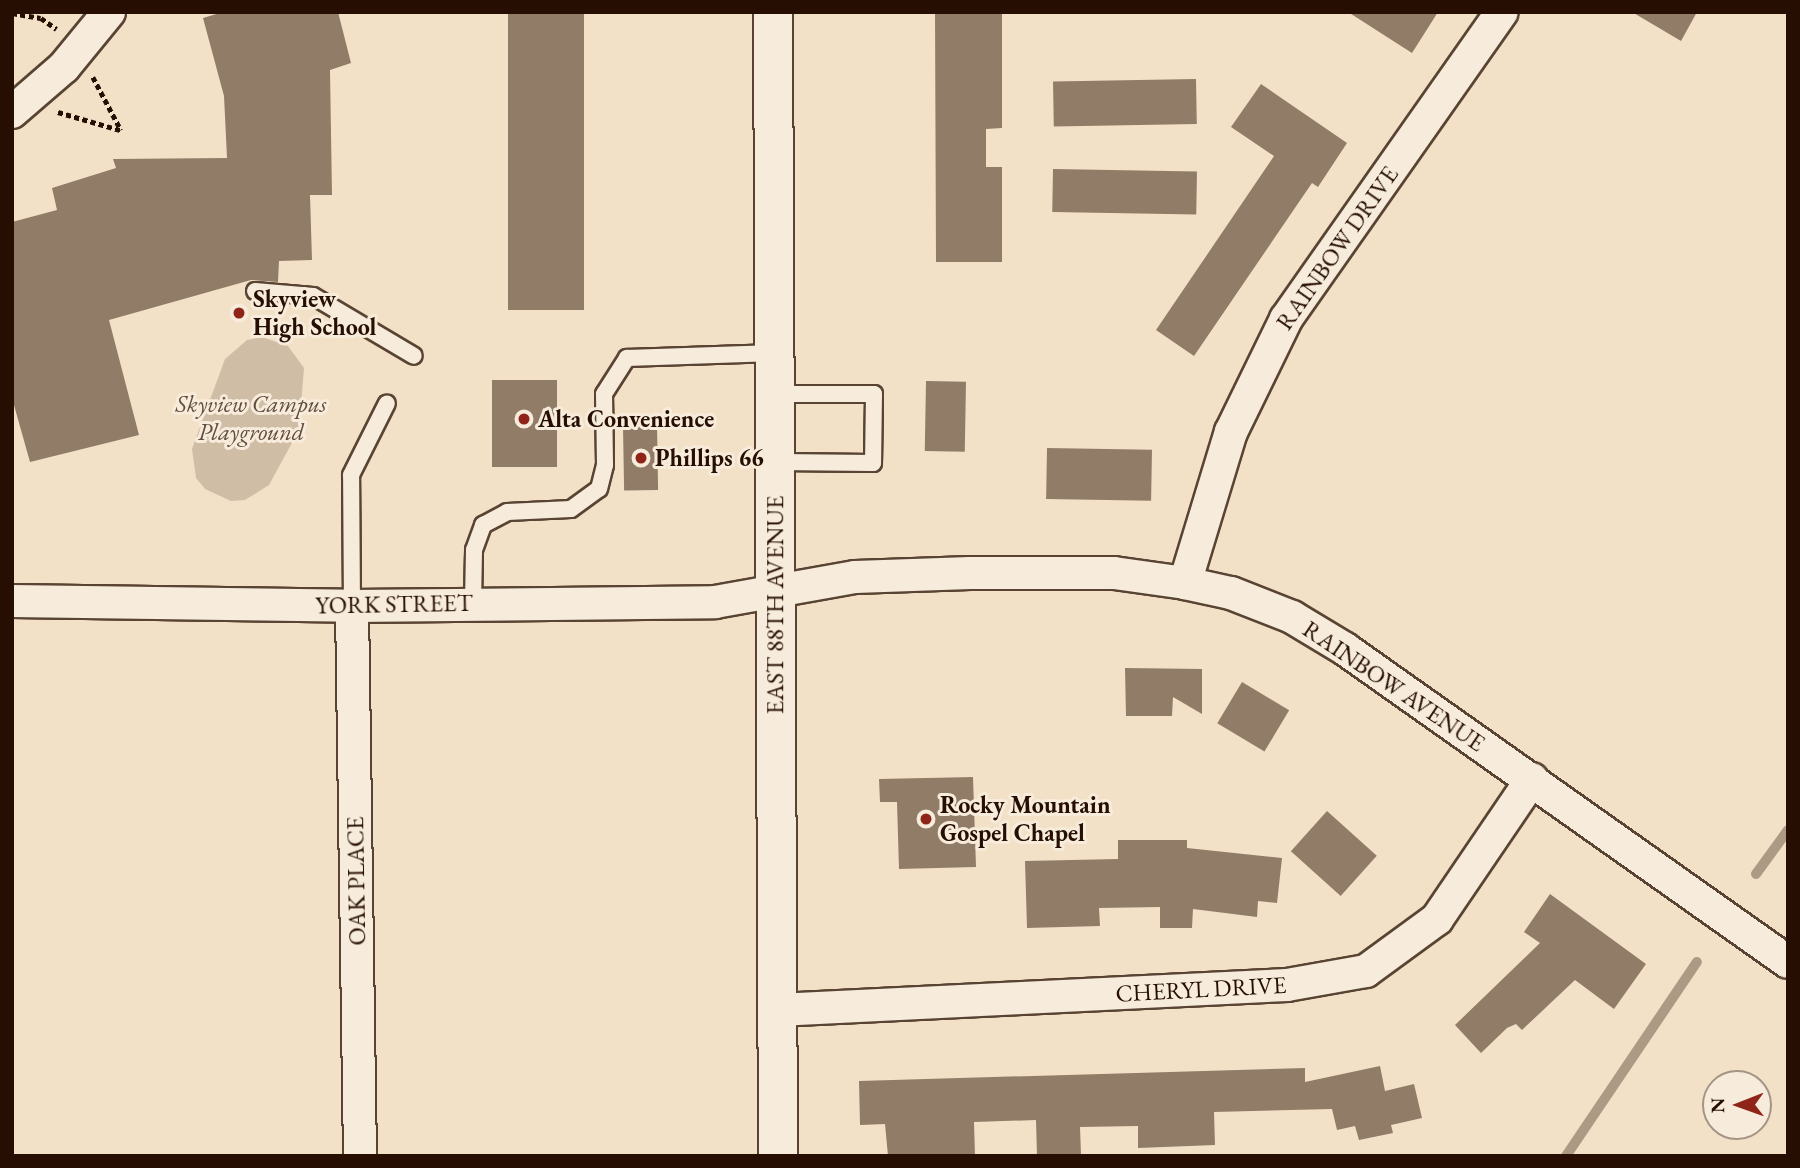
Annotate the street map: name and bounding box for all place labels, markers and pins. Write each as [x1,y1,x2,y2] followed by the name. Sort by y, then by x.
[253,285,376,341] place label: Skyview High School
[231,305,247,321] marker: Skyview High School
[538,405,714,433] place label: Alta Convenience
[516,411,532,427] marker: Alta Convenience
[655,444,764,472] place label: Phillips 66
[633,450,649,466] marker: Phillips 66
[940,791,1111,847] place label: Rocky Mountain Gospel Chapel
[918,811,934,827] marker: Rocky Mountain Gospel Chapel

